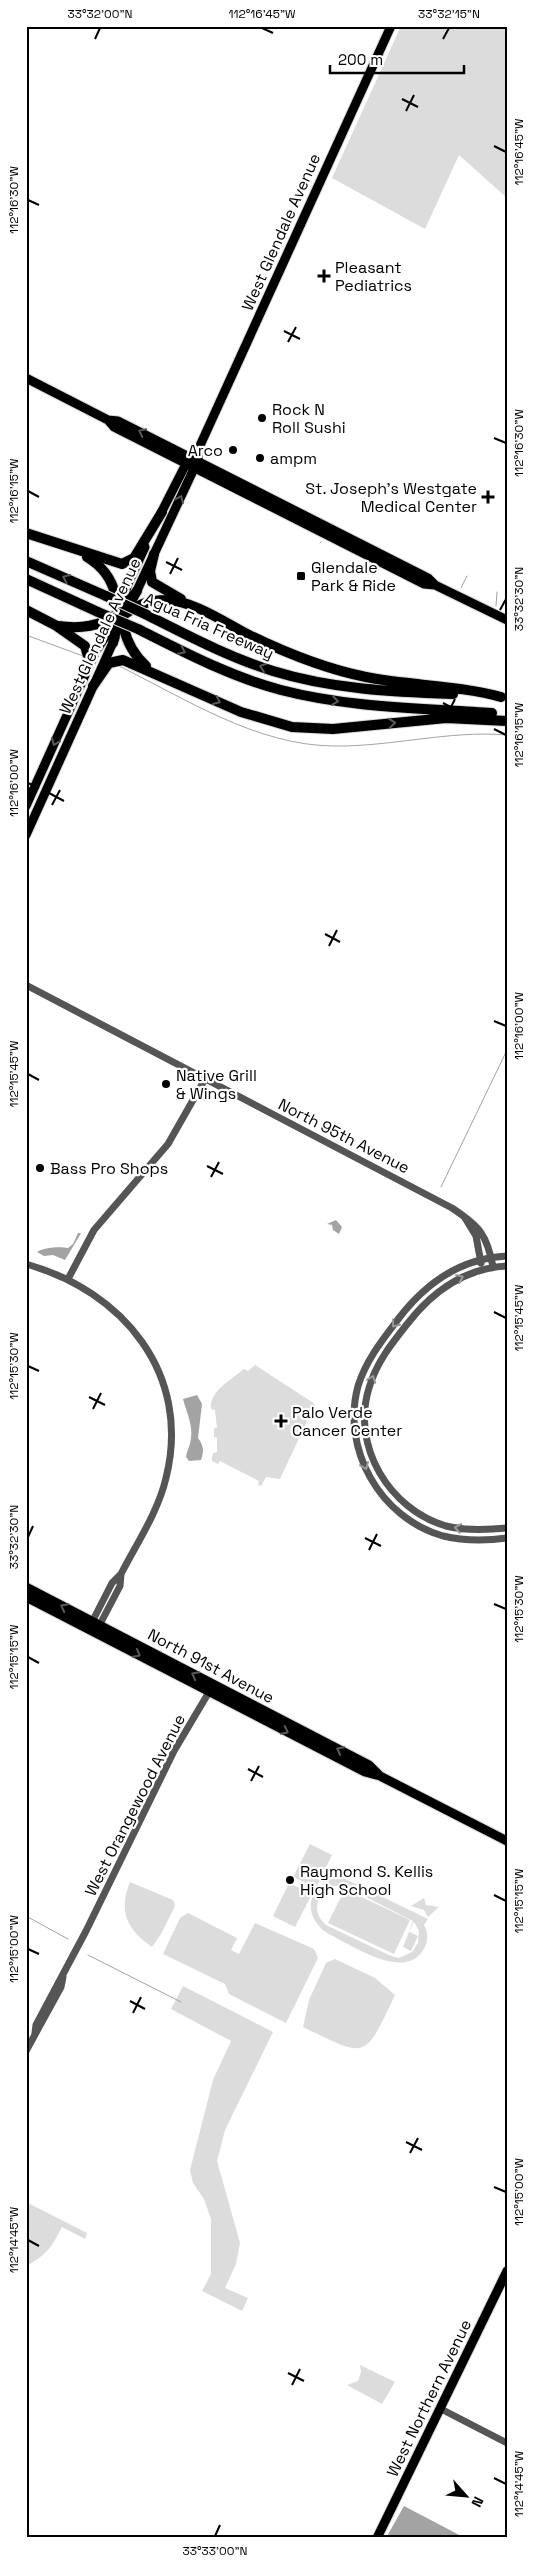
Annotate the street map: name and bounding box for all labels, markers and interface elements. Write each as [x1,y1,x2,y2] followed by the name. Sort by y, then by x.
[67,6,133,22] text: 33°32'00"N
[229,6,296,22] text: 112°16'45"W
[418,6,480,22] text: 33°32'15"N
[330,42,464,74] scale bar
[338,50,383,69] text: 200 m
[511,118,527,186] text: 112°16'45"W
[237,150,325,314] street label: West Glendale Avenue
[6,166,22,234] text: 112°16'30"W
[335,257,412,296] place label: Pleasant Pediatrics
[317,269,331,283] marker: Pleasant Pediatrics
[272,399,346,438] place label: Rock N Roll Sushi
[511,409,527,477] text: 112°16'30"W
[256,412,268,424] marker: Rock N Roll Sushi
[138,428,147,438] one-way arrow
[188,440,223,461] place label: Arco
[227,444,239,456] marker: Arco
[270,448,317,469] place label: ampm
[254,452,266,464] marker: ampm
[6,458,22,524] text: 112°16'15"W
[305,478,477,517] place label: St. Joseph's Westgate Medical Center
[481,490,495,504] marker: St. Joseph's Westgate Medical Center
[174,495,184,504] one-way arrow
[55,555,145,717] street label: West Glendale Avenue
[311,557,396,596] place label: Glendale Park & Ride
[511,567,527,631] text: 33°32'30"N
[295,570,307,582] marker: Glendale Park & Ride
[62,574,71,585] one-way arrow
[141,588,277,664] street label: Agua Fria Freeway
[176,644,185,654] one-way arrow
[259,663,267,673] one-way arrow
[212,695,221,706] one-way arrow
[331,696,339,706] one-way arrow
[511,702,527,768] text: 112°16'15"W
[389,718,397,729] one-way arrow
[51,738,61,746] one-way arrow
[6,748,22,817] text: 112°16'00"W
[511,991,527,1060] text: 112°16'00"W
[6,1040,22,1107] text: 112°15'45"W
[176,1065,257,1104] place label: Native Grill & Wings
[160,1078,172,1090] marker: Native Grill & Wings
[275,1094,413,1178] street label: North 95th Avenue
[50,1158,168,1179] place label: Bass Pro Shops
[34,1162,46,1174] marker: Bass Pro Shops
[455,1274,464,1285] one-way arrow
[511,1284,527,1351] text: 112°15'45"W
[392,1318,401,1328] one-way arrow
[6,1332,22,1400] text: 112°15'30"W
[366,1375,376,1384] one-way arrow
[292,1402,402,1441] place label: Palo Verde Cancer Center
[274,1414,288,1428] marker: Palo Verde Cancer Center
[358,1461,369,1470] one-way arrow
[6,1505,22,1569] text: 33°32'30"N
[454,1523,463,1533] one-way arrow
[511,1575,527,1643] text: 112°15'30"W
[60,1603,69,1613] one-way arrow
[6,1624,22,1689] text: 112°15'15"W
[144,1624,278,1708] street label: North 91st Avenue
[132,1648,141,1658] one-way arrow
[191,1671,200,1681] one-way arrow
[80,1711,190,1899] street label: West Orangewood Avenue
[280,1725,289,1735] one-way arrow
[336,1746,345,1756] one-way arrow
[300,1861,433,1900] place label: Raymond S. Kellis High School
[511,1868,527,1933] text: 112°15'15"W
[284,1874,296,1886] marker: Raymond S. Kellis High School
[6,1914,22,1983] text: 112°15'00"W
[511,2157,527,2226] text: 112°15'00"W
[6,2206,22,2273] text: 112°14'45"W
[382,2316,476,2480] street label: West Northern Avenue
[511,2450,527,2517] text: 112°14'45"W
[440,2472,490,2522] north arrow
[467,2494,488,2510] text: N
[182,2543,248,2559] text: 33°33'00"N

